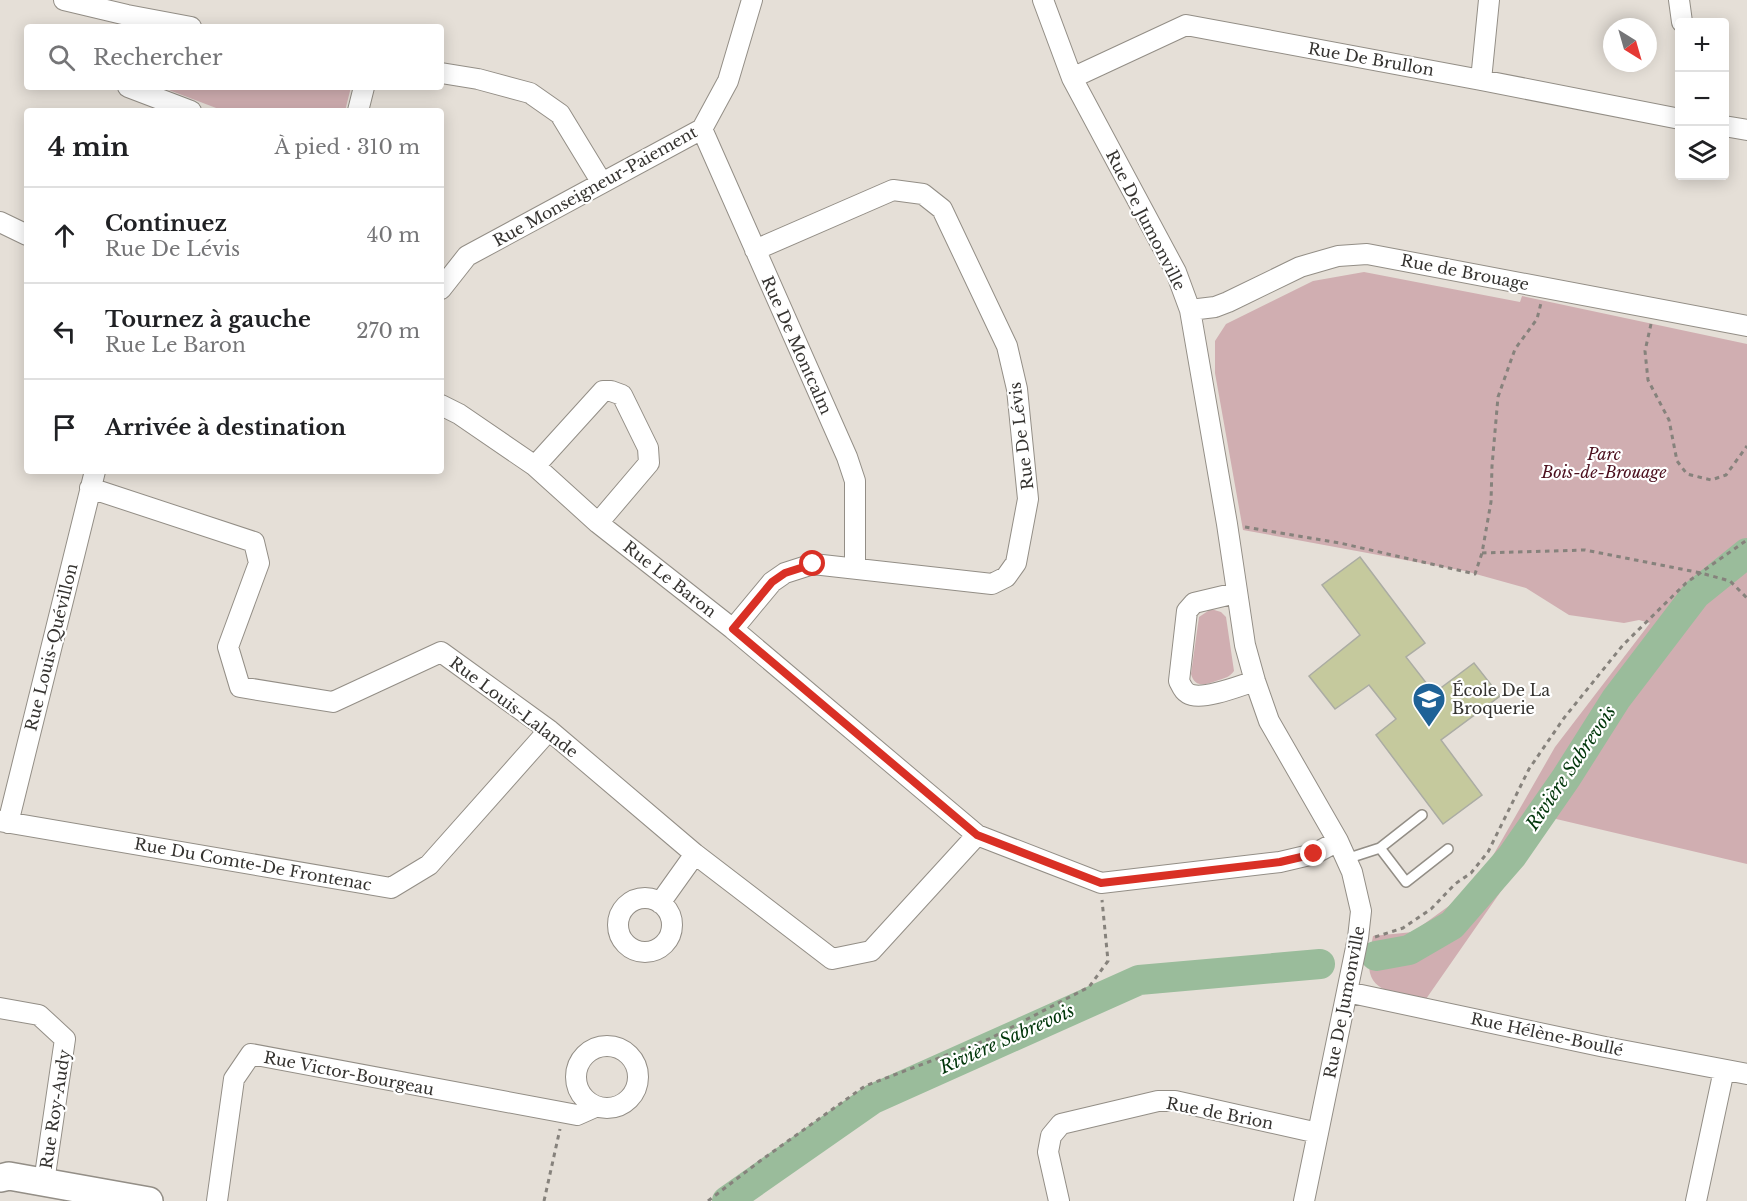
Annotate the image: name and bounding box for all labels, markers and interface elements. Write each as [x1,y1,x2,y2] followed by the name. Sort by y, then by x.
[1603,18,1657,72] north arrow
[1675,18,1729,180] map controls
[1675,18,1729,72] button: +
[24,24,444,90] search box
[1306,38,1436,80] street label: Rue De Brullon
[45,41,78,74] icon: search
[93,44,223,71] text: Rechercher
[1675,72,1729,126] button: −
[490,122,700,250] street label: Rue Monseigneur-Paiement
[1675,126,1729,180] button: layers
[48,131,129,163] text: 4 min
[274,135,420,159] text: À pied · 310 m
[1102,146,1190,294] street label: Rue De Jumonville
[105,210,227,237] text: Continuez
[48,219,81,252] icon: ahead
[367,223,420,247] text: 40 m
[105,237,240,261] text: Rue De Lévis
[1399,250,1531,294] street label: Rue de Brouage
[757,273,837,417] street label: Rue De Montcalm
[105,306,311,333] text: Tournez à gauche
[48,315,81,348] icon: left
[356,319,420,343] text: 270 m
[105,333,246,357] text: Rue Le Baron
[1004,381,1038,491] street label: Rue De Lévis
[48,411,81,444] icon: arrive
[105,414,346,441] text: Arrivée à destination
[1541,444,1667,482] park label: Parc Bois-de-Brouage
[619,536,721,622] street label: Rue Le Baron
[799,550,825,576] route start
[20,561,82,733] street label: Rue Louis-Quévillon
[446,652,582,762] street label: Rue Louis-Lalande
[1452,680,1550,718] place label: École De La Broquerie
[1411,681,1447,728] school or university icon: École De La Broquerie
[1521,702,1621,835] water label: Rivière Sabrevois
[133,833,374,895] street label: Rue Du Comte-De Frontenac
[1300,840,1326,866] route end
[1319,924,1369,1080] street label: Rue De Jumonville
[935,999,1078,1079] water label: Rivière Sabrevois
[1469,1008,1625,1060] street label: Rue Hélène-Boullé
[36,1047,74,1170] street label: Rue Roy-Audy
[262,1047,436,1099] street label: Rue Victor-Bourgeau
[1165,1093,1275,1133] street label: Rue de Brion

